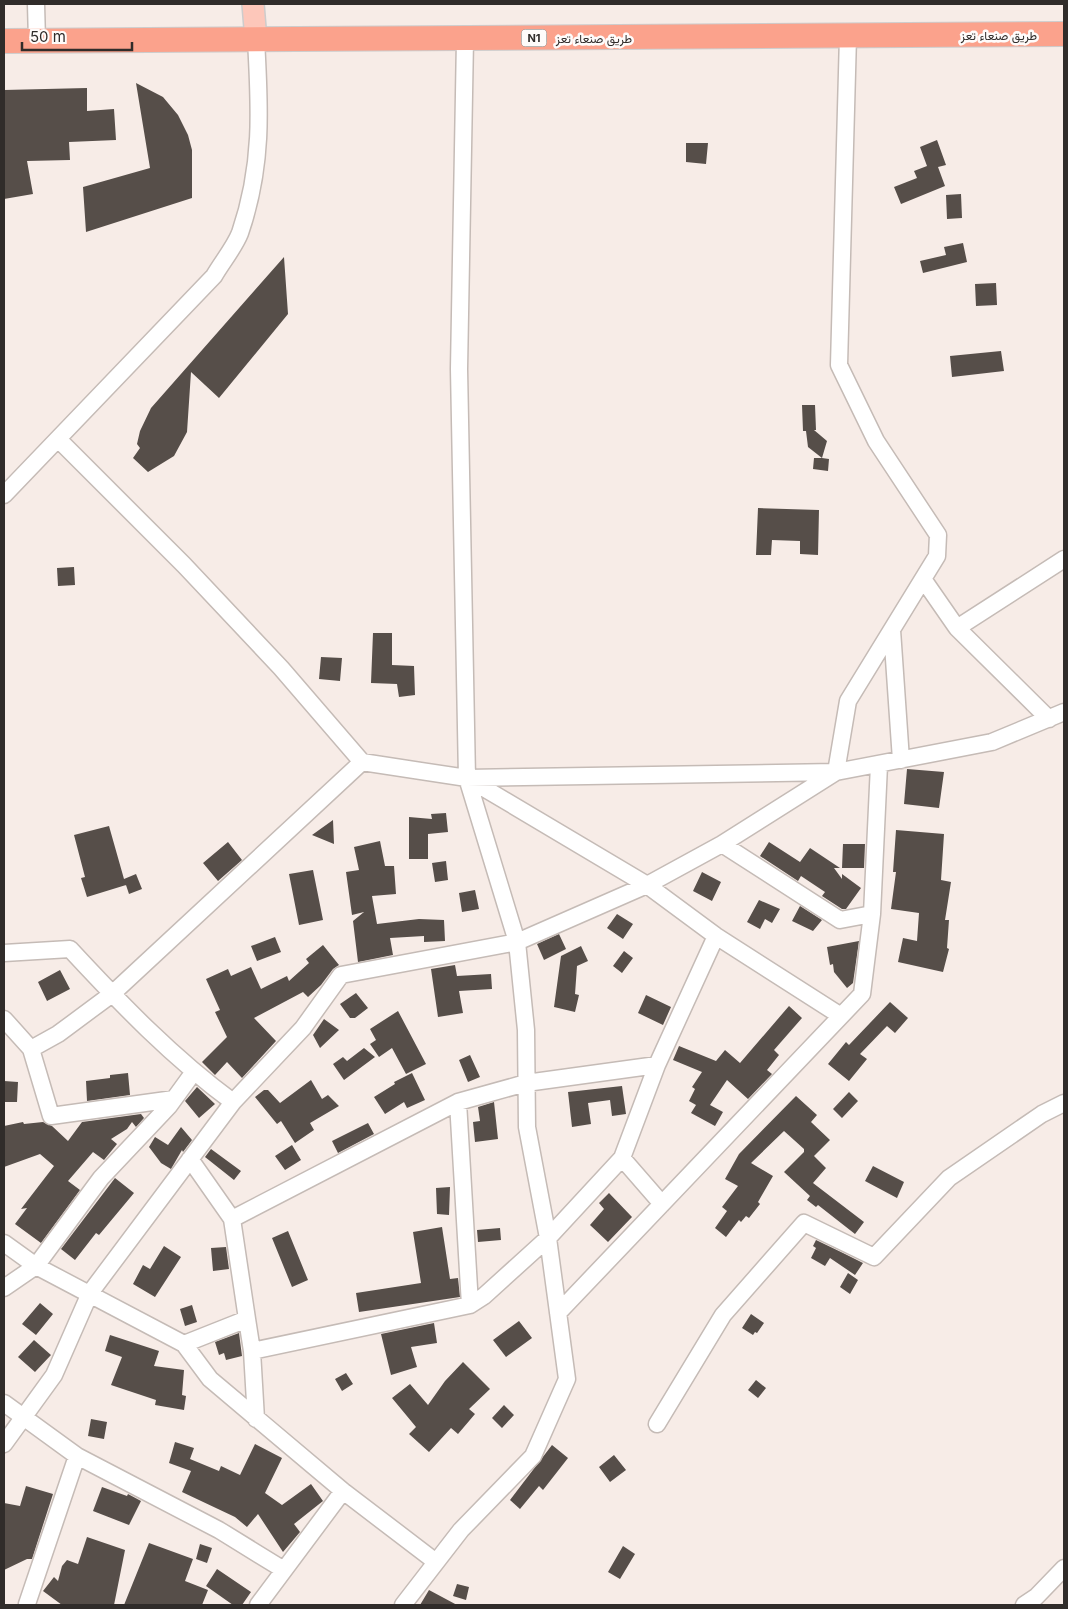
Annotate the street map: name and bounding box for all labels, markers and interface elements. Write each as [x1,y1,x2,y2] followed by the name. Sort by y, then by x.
[22,20,132,52] scale bar
[30,27,66,46] text: 50 m
[960,28,1037,44] street label: طريق صنعاء تعز
[522,29,546,46] road number: N1
[555,31,632,47] street label: طريق صنعاء تعز

